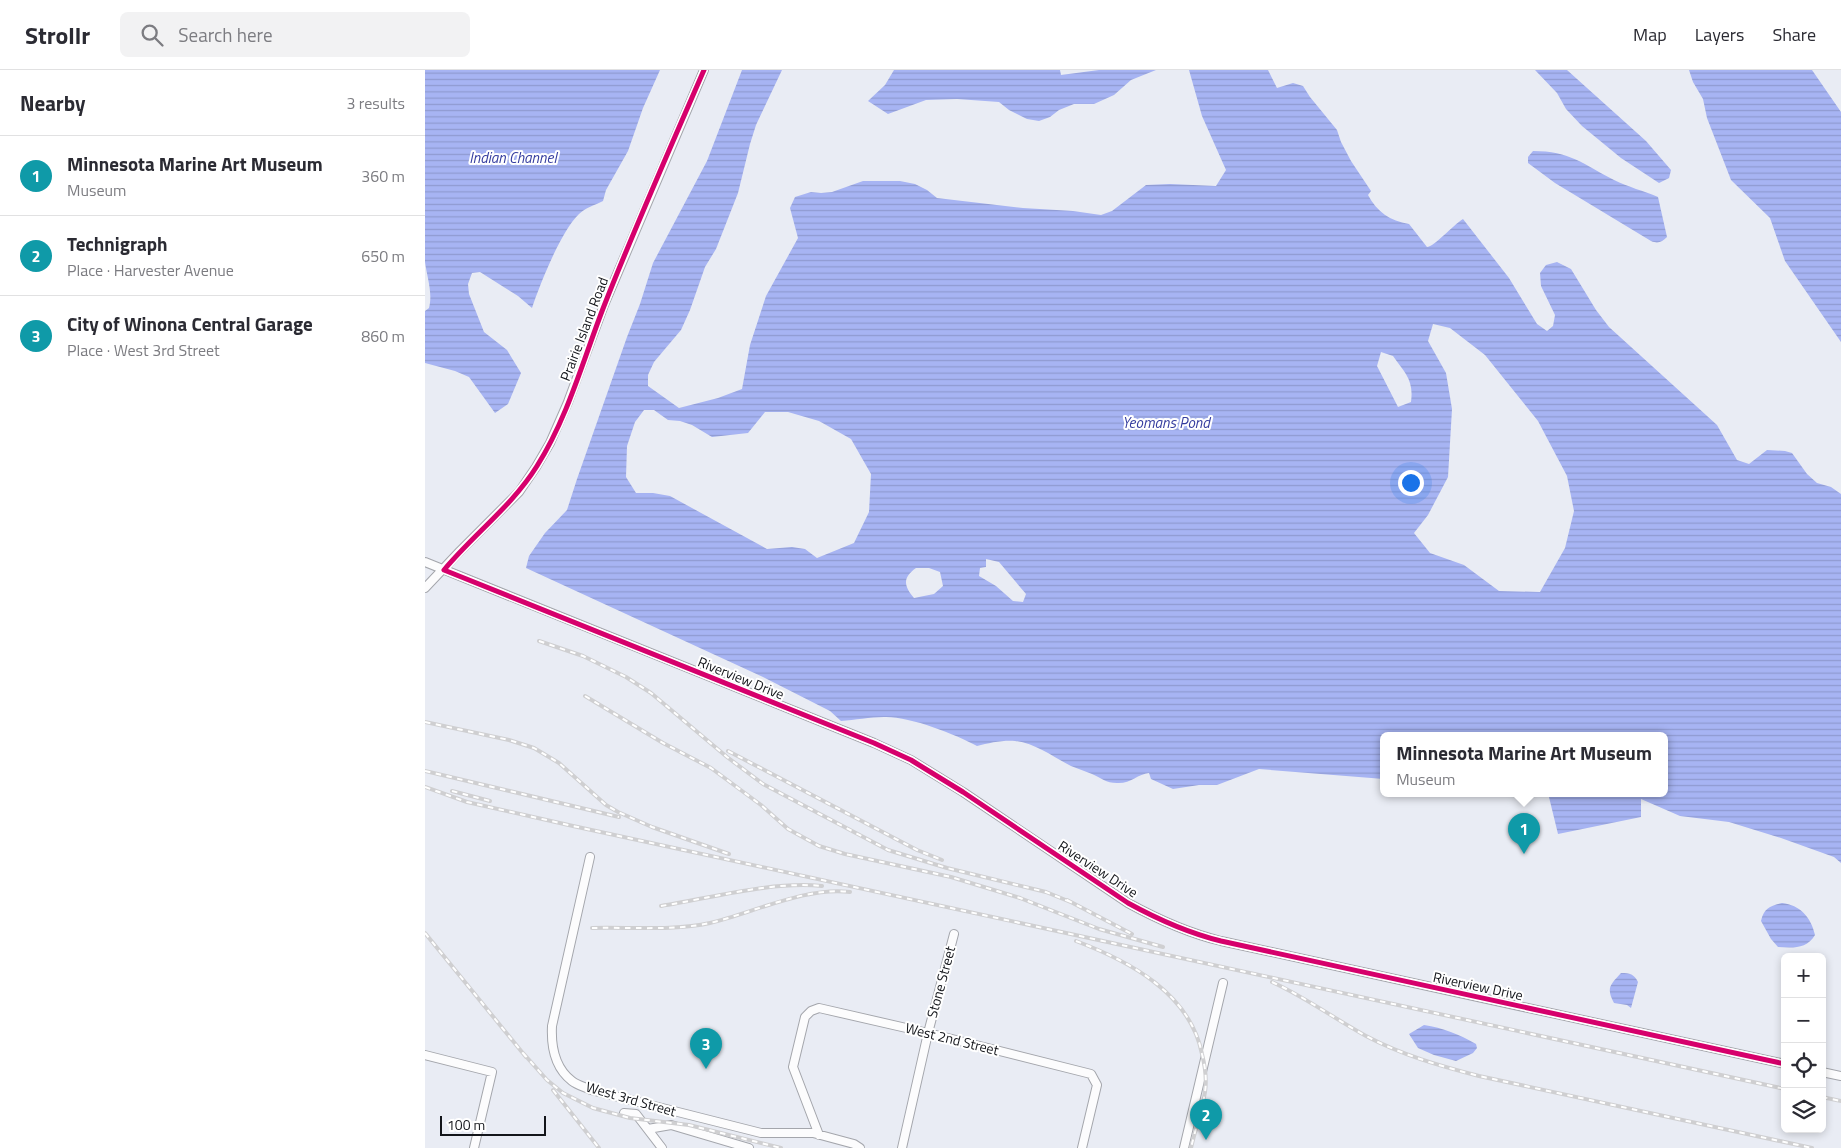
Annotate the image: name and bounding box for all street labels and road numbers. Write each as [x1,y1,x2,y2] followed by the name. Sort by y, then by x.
[554,274,613,384] street label: Prairie Island Road
[695,651,787,704] street label: Riverview Drive
[1054,835,1142,902] street label: Riverview Drive
[921,944,960,1020] street label: Stone Street
[1431,966,1525,1005] street label: Riverview Drive
[903,1017,1001,1060] street label: West 2nd Street
[584,1076,679,1121] street label: West 3rd Street

